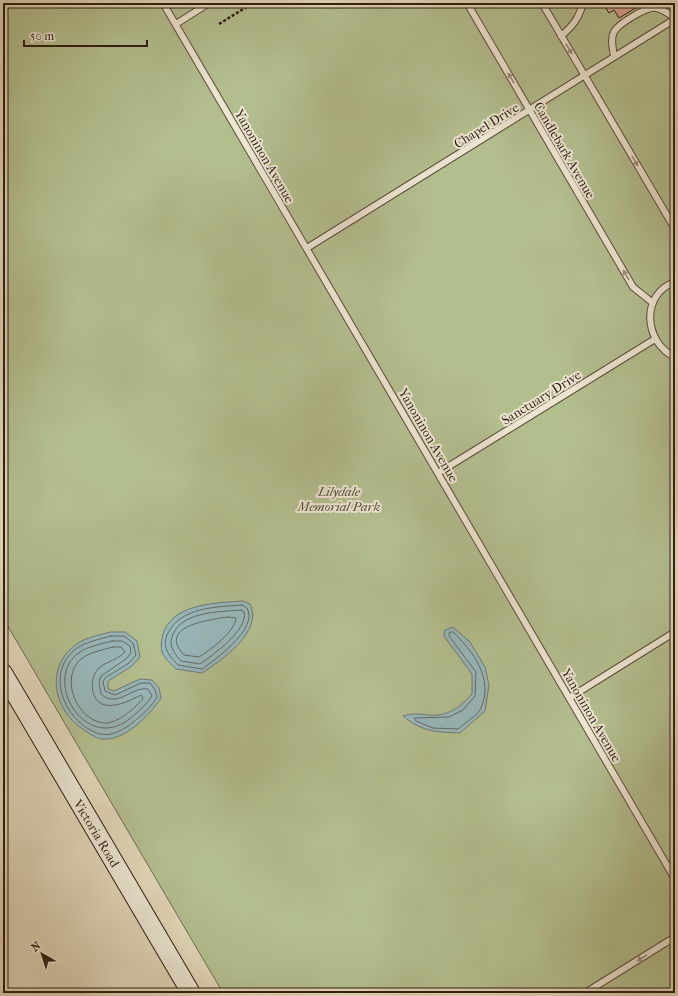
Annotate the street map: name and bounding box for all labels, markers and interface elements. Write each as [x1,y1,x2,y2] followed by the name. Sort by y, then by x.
[24,22,147,48] scale bar
[30,29,54,43] text: 50 m
[565,43,573,54] one-way arrow
[507,73,514,84] one-way arrow
[451,99,522,151] street label: Chapel Drive
[531,99,599,202] street label: Candlebark Avenue
[231,106,298,206] street label: Yanoninon Avenue
[631,155,638,167] one-way arrow
[622,269,629,281] one-way arrow
[499,367,584,428] street label: Sanctuary Drive
[395,385,462,485] street label: Yanoninon Avenue
[297,484,380,514] park label: Lilydale Memorial Park
[558,665,625,765] street label: Yanoninon Avenue
[70,796,123,871] street label: Victoria Road
[22,934,62,974] north arrow
[29,939,44,954] text: N
[636,954,648,961] one-way arrow

